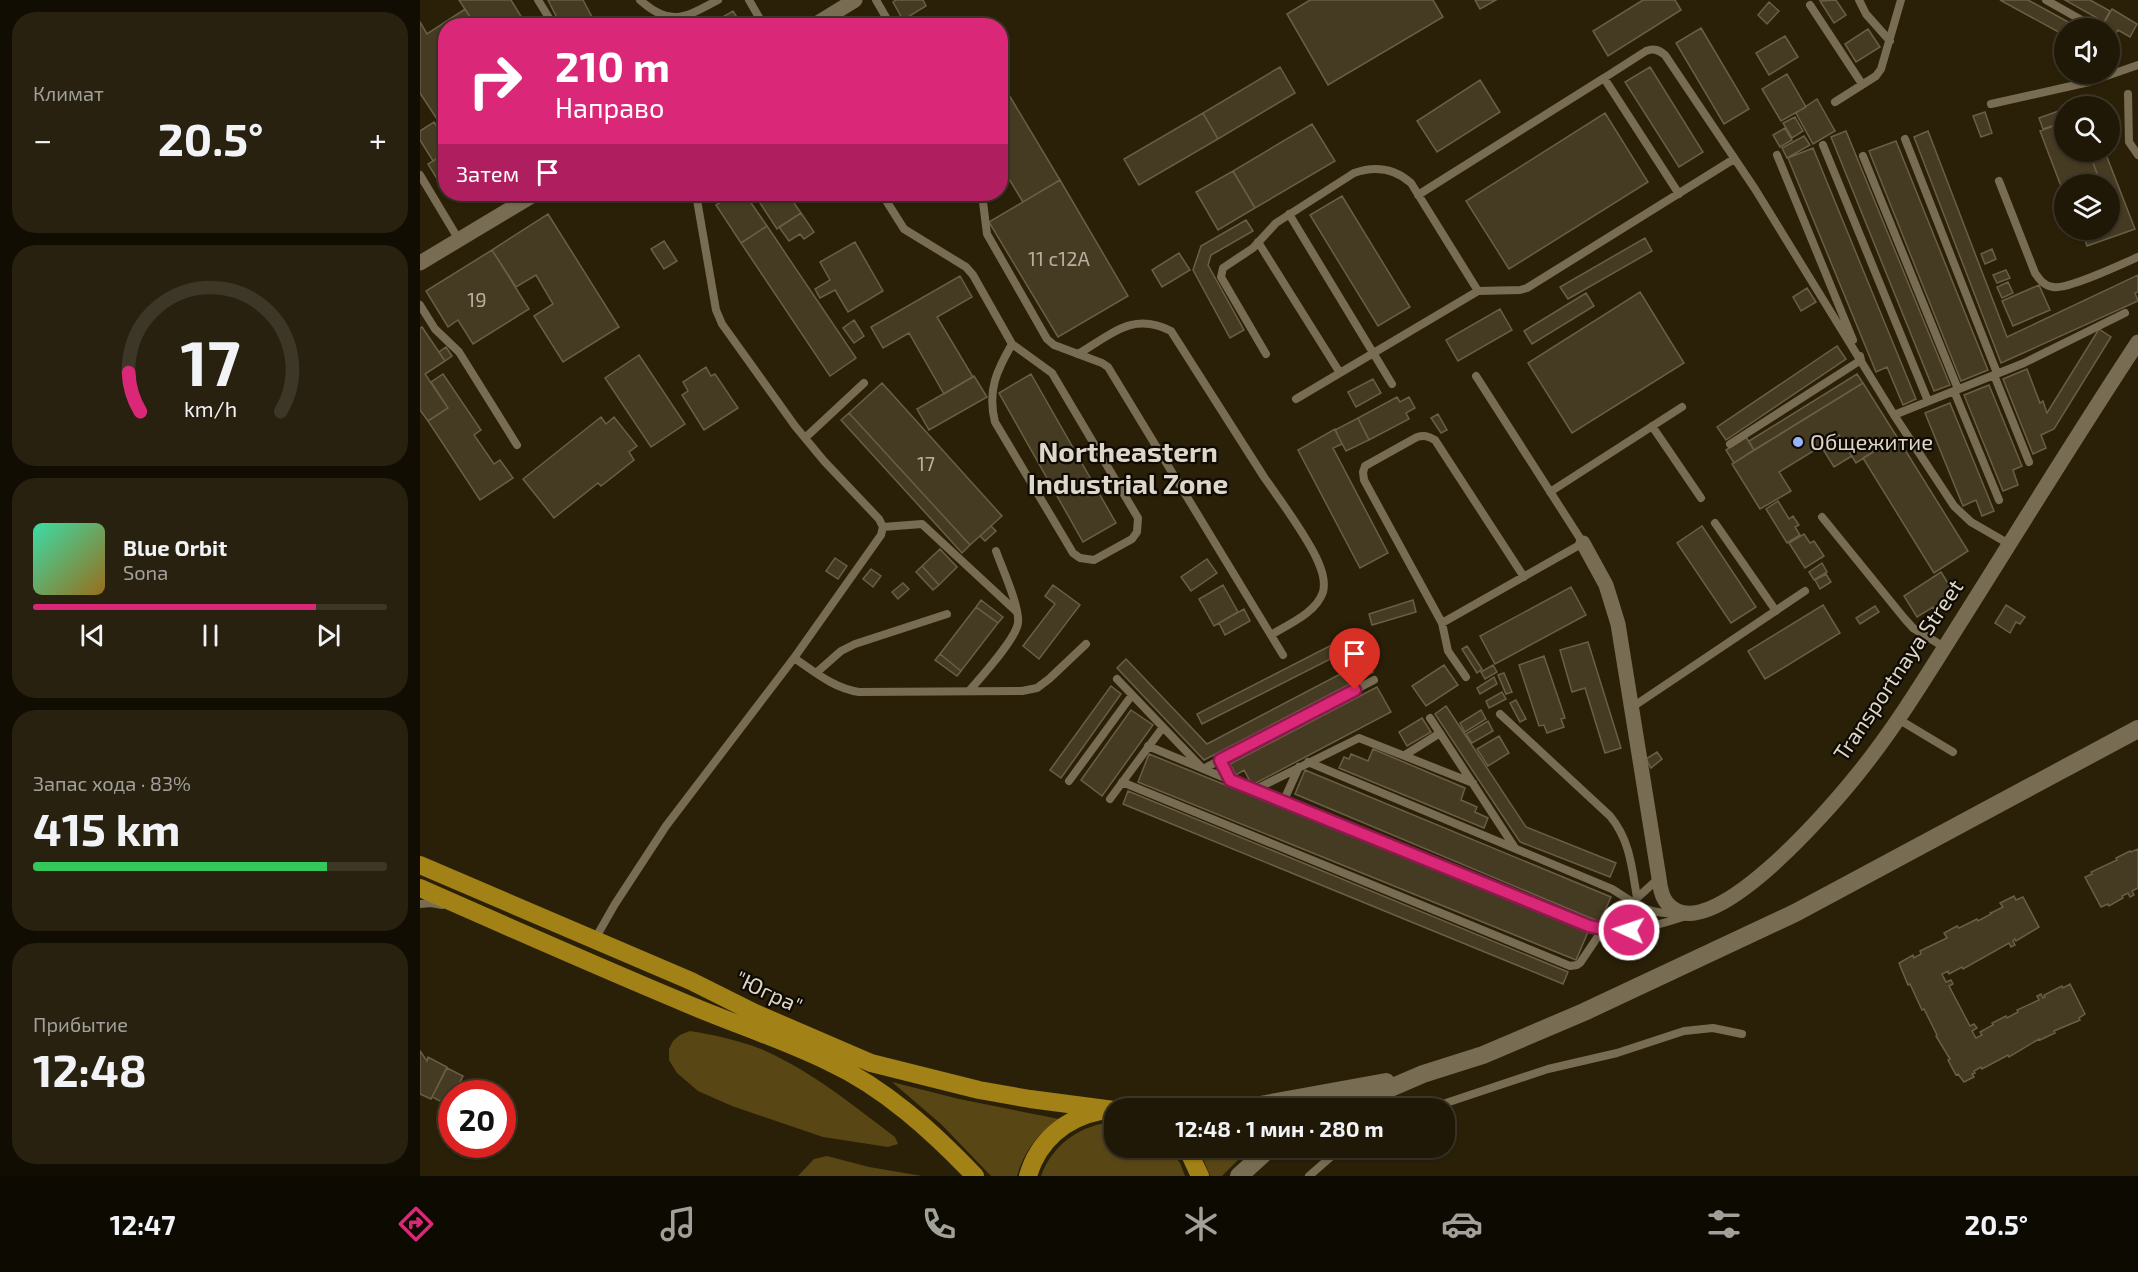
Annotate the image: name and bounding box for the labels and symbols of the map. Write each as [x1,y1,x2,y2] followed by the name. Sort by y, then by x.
[1028,246,1090,270] house number: 11 с12А
[467,287,487,311] house number: 19
[1810,428,1933,454] place label: Общежитие
[1028,434,1228,500] district label: Northeastern Industrial Zone
[1791,435,1805,449] marker: Общежитие
[917,451,935,475] house number: 17
[1827,574,1967,765] street label: Transportnaya Street
[1329,628,1380,690] pin
[1597,898,1661,962] position arrow
[732,964,807,1018] street label: "Югра"
[438,1080,516,1158] speed limit sign: 20

